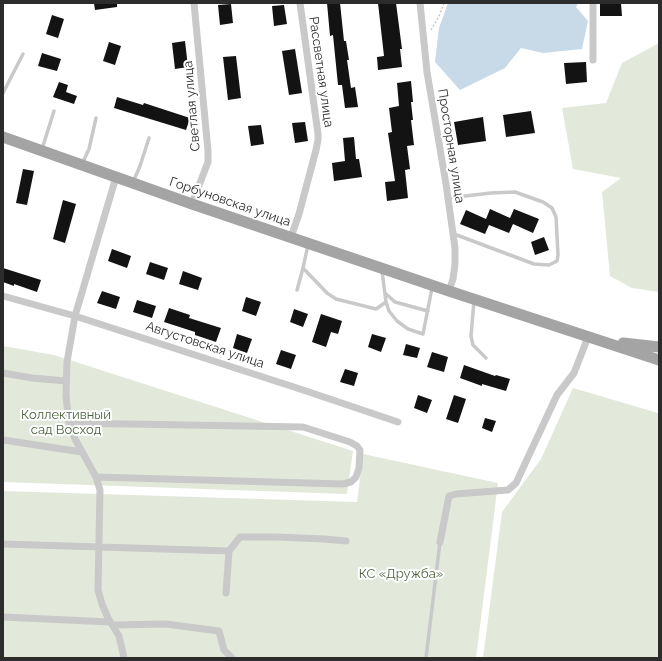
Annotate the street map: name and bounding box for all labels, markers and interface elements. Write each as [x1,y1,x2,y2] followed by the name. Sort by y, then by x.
[306,16,336,128] street label: Рассветная улица
[180,60,204,152] street label: Светлая улица
[434,88,468,204] street label: Просторная улица
[167,174,293,230] street label: Горбуновская улица
[144,318,266,372] street label: Августовская улица
[21,407,111,438] park label: Коллективный сад Восход
[359,566,443,582] park label: КС «Дружба»

